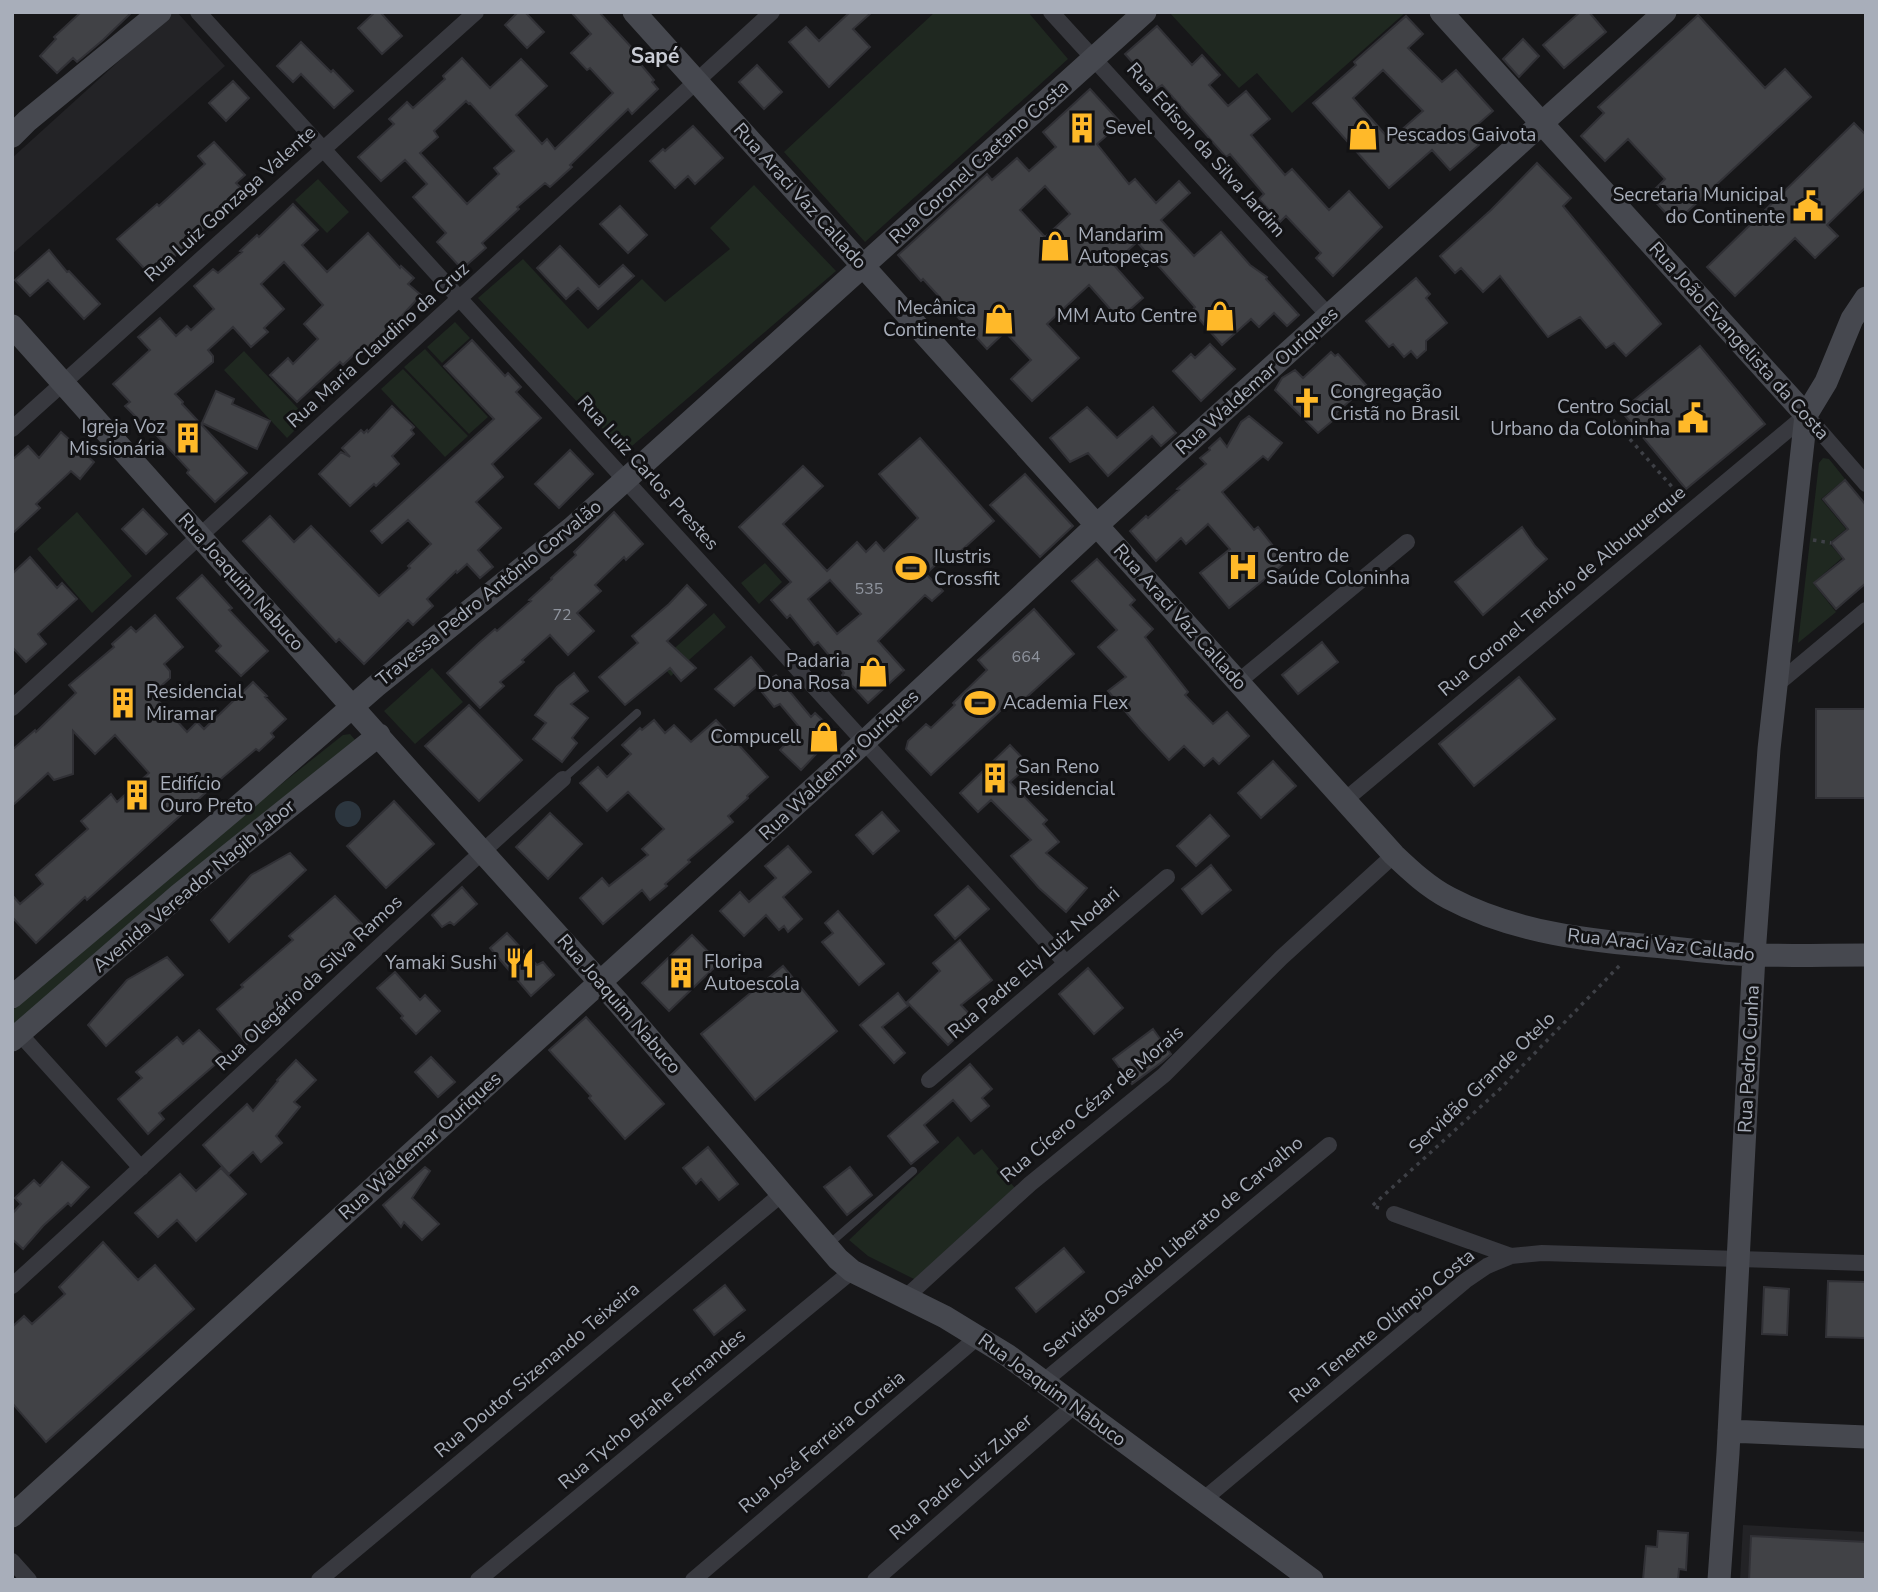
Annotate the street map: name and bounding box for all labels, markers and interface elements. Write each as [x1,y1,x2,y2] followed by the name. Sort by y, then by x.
[631,42,679,70] district label: Sapé
[1120,57,1292,243] street label: Rua Edison da Silva Jardim
[883,74,1075,250] street label: Rua Coronel Caetano Costa
[1065,111,1099,145] building icon: Sevel
[1105,115,1152,141] place label: Sevel
[727,117,873,275] street label: Rua Araci Vaz Callado
[1346,118,1380,152] shop icon: Pescados Gaivota
[139,120,321,288] street label: Rua Luiz Gonzaga Valente
[1386,122,1536,148] place label: Pescados Gaivota
[1613,182,1785,230] place label: Secretaria Municipal do Continente
[1791,189,1825,223] public building icon: Secretaria Municipal do Continente
[1078,222,1169,270] place label: Mandarim Autopeças
[1038,229,1072,263] shop icon: Mandarim Autopeças
[1643,236,1835,446] street label: Rua João Evangelista da Costa
[281,256,475,434] street label: Rua Maria Claudino da Cruz
[883,295,976,343] place label: Mecânica Continente
[1203,299,1237,333] shop icon: MM Auto Centre
[1170,301,1344,461] street label: Rua Waldemar Ouriques
[982,302,1016,336] shop icon: Mecânica Continente
[1057,303,1197,329] place label: MM Auto Centre
[1330,379,1460,427] place label: Congregação Cristã no Brasil
[1290,386,1324,420] church icon: Congregação Cristã no Brasil
[571,390,725,556] street label: Rua Luiz Carlos Prestes
[1490,394,1670,442] place label: Centro Social Urbano da Coloninha
[1676,401,1710,435] public building icon: Centro Social Urbano da Coloninha
[69,414,165,462] place label: Igreja Voz Missionária
[171,421,205,455] building icon: Igreja Voz Missionária
[1433,480,1691,702] street label: Rua Coronel Tenório de Albuquerque
[371,494,607,692] street label: Travessa Pedro Antônio Corvalão
[172,507,310,657] street label: Rua Joaquim Nabuco
[1107,538,1253,696] street label: Rua Araci Vaz Callado
[1266,543,1410,591] place label: Centro de Saúde Coloninha
[934,544,1000,592] place label: Ilustris Crossfit
[1226,550,1260,584] hospital icon: Centro de Saúde Coloninha
[894,551,928,585] sports icon: Ilustris Crossfit
[855,578,883,600] house number: 535
[552,604,572,626] house number: 72
[1012,646,1041,668] house number: 664
[757,648,850,696] place label: Padaria Dona Rosa
[856,655,890,689] shop icon: Padaria Dona Rosa
[146,679,243,727] place label: Residencial Miramar
[753,684,925,846] street label: Rua Waldemar Ouriques
[106,686,140,720] building icon: Residencial Miramar
[963,686,997,720] sports icon: Academia Flex
[1003,690,1128,716] place label: Academia Flex
[807,720,841,754] shop icon: Compucell
[710,724,801,750] place label: Compucell
[1018,754,1115,802] place label: San Reno Residencial
[978,761,1012,795] building icon: San Reno Residencial
[160,771,253,819] place label: Edifício Ouro Preto
[120,778,154,812] building icon: Edifício Ouro Preto
[87,793,301,979] street label: Avenida Vereador Nagib Jabor
[943,881,1125,1045] street label: Rua Padre Ely Luiz Nodari
[210,889,408,1077] street label: Rua Olegário da Silva Ramos
[1566,922,1756,968] street label: Rua Araci Vaz Callado
[551,929,687,1079] street label: Rua Joaquim Nabuco
[503,946,537,980] restaurant icon: Yamaki Sushi
[704,949,800,997] place label: Floripa Autoescola
[384,950,497,976] place label: Yamaki Sushi
[664,956,698,990] building icon: Floripa Autoescola
[1732,984,1766,1134] street label: Rua Pedro Cunha
[1403,1006,1561,1160] street label: Servidão Grande Otelo
[995,1019,1189,1189] street label: Rua Cícero Cézar de Morais
[333,1066,507,1226] street label: Rua Waldemar Ouriques
[1037,1130,1309,1364] street label: Servidão Osvaldo Liberato de Carvalho
[1284,1243,1480,1409] street label: Rua Tenente Olímpio Costa
[429,1276,645,1464] street label: Rua Doutor Sizenando Teixeira
[553,1323,751,1495] street label: Rua Tycho Brahe Fernandes
[973,1327,1131,1453] street label: Rua Joaquim Nabuco
[733,1365,911,1519] street label: Rua José Ferreira Correia
[884,1408,1038,1546] street label: Rua Padre Luiz Zuber

